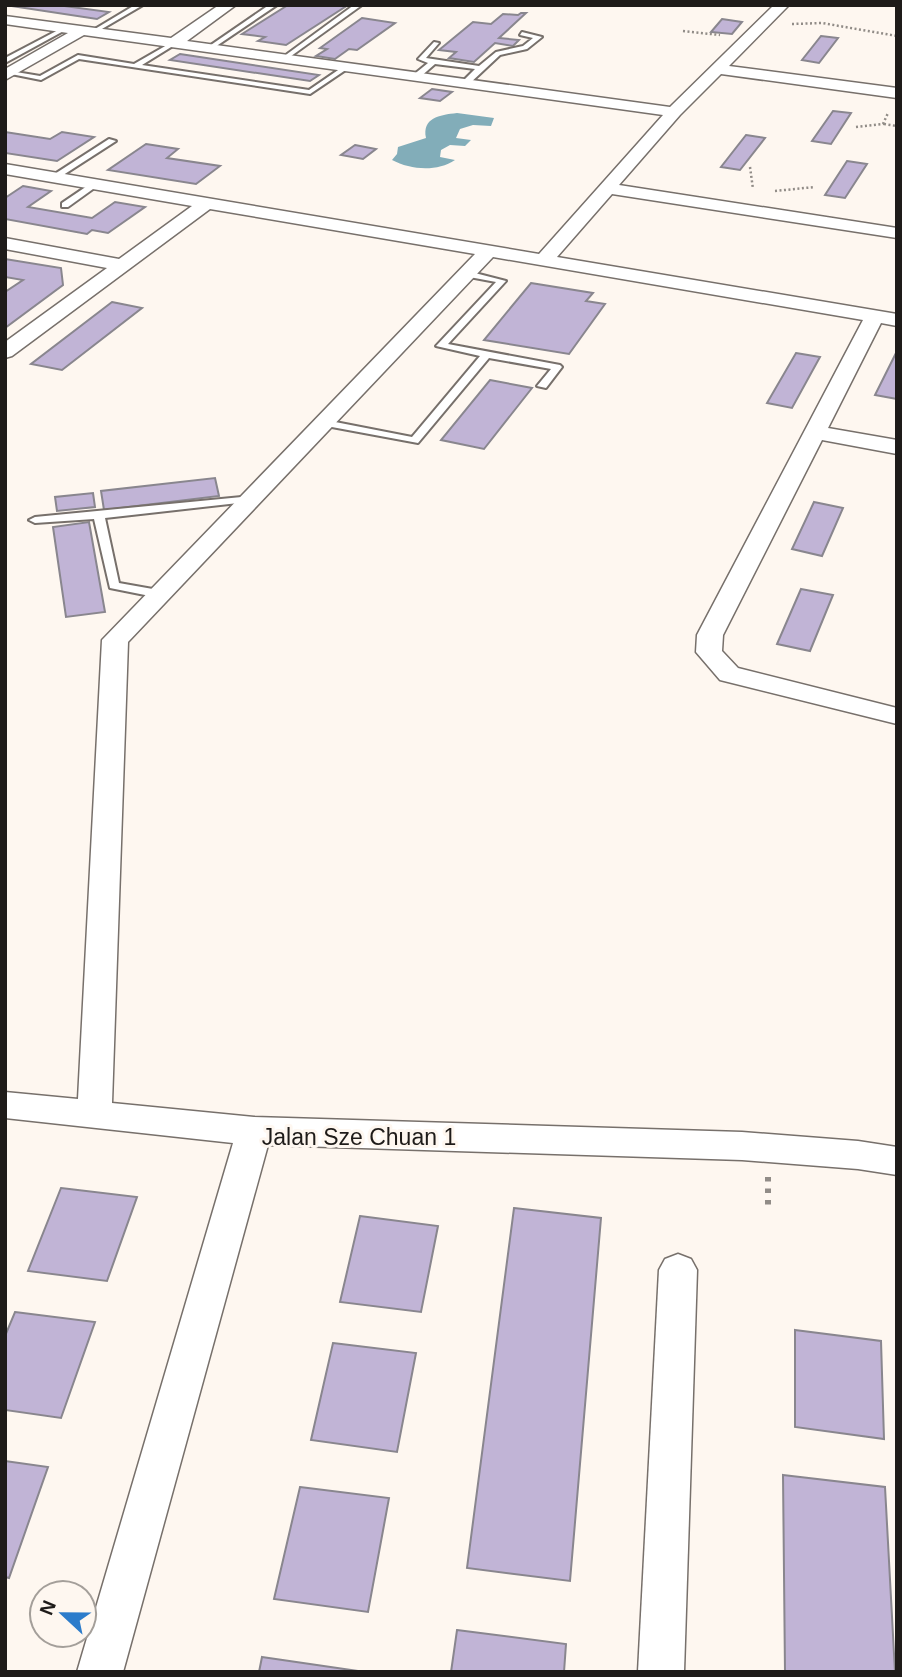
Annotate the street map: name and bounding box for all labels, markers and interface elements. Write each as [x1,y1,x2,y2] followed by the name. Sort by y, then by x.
[262,1124,456,1150] street label: Jalan Sze Chuan 1
[28,1579,98,1649] north arrow
[35,1598,60,1618] text: N

